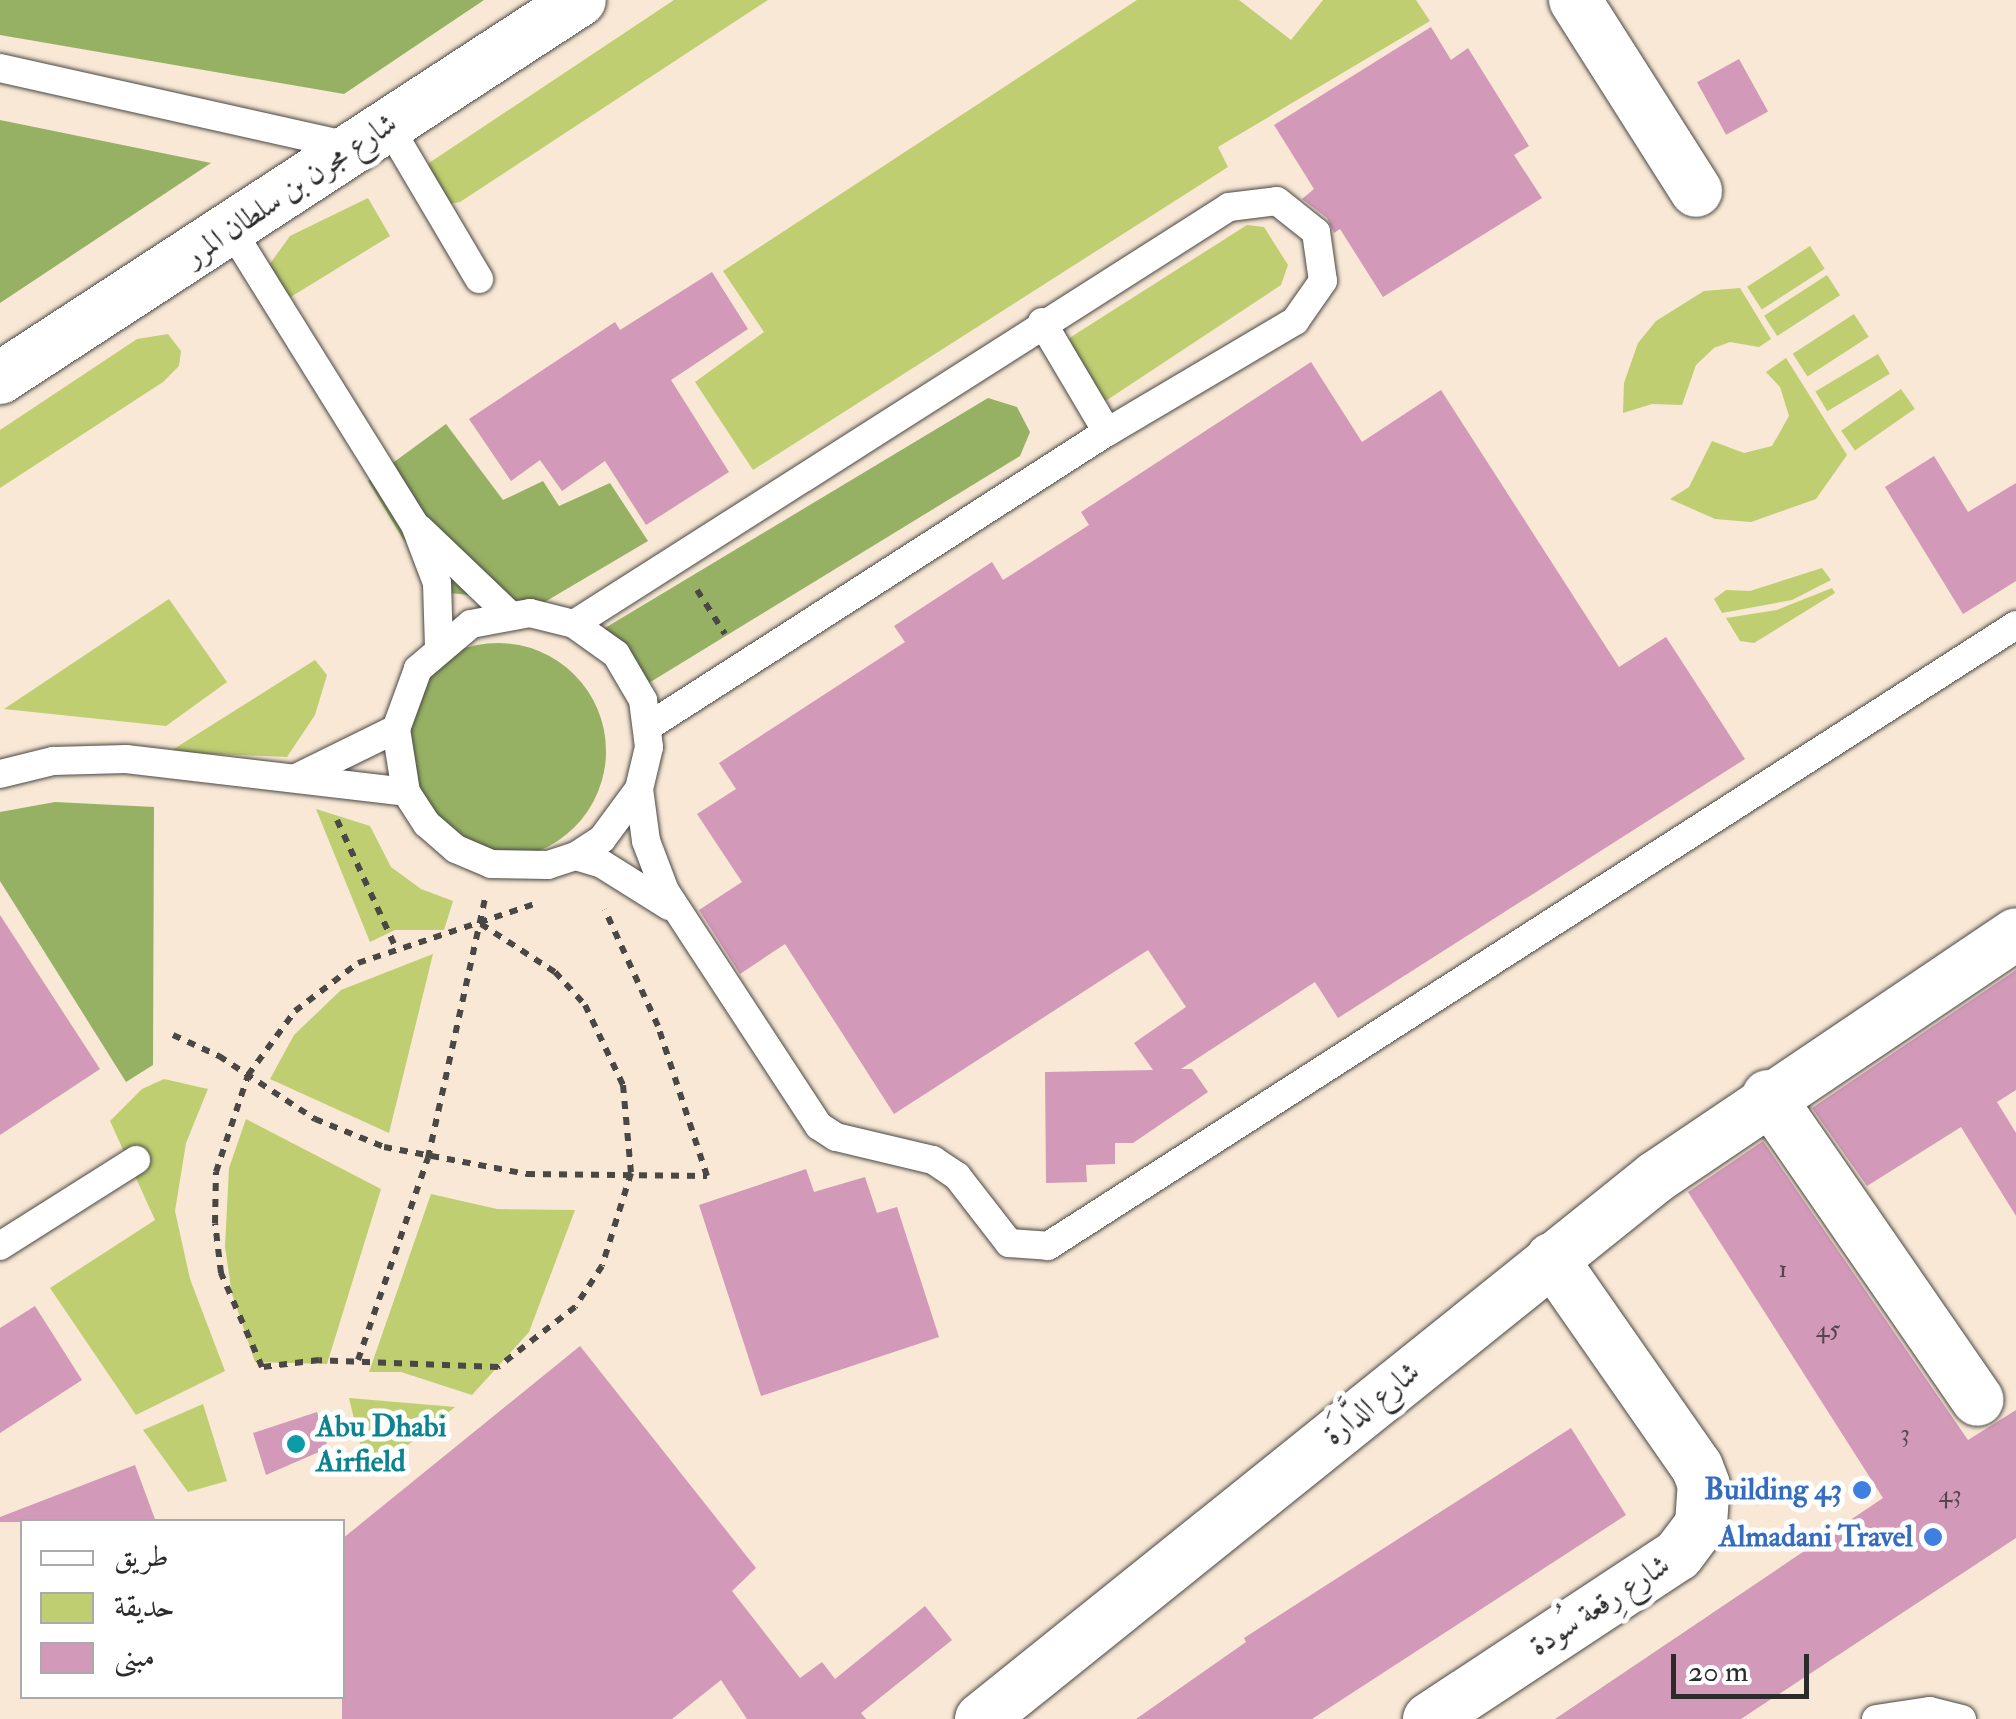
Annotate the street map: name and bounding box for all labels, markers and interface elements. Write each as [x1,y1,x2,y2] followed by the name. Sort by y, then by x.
[178,106,404,274] street label: شارع مجرن بن سلطان المرر
[1779,1255,1787,1285] house number: 1
[1816,1315,1840,1345] house number: 45
[1317,1354,1427,1454] street label: شارع الدَّارَة
[316,1409,446,1480] place label: Abu Dhabi Airfield
[1900,1419,1910,1449] house number: 3
[285,1433,307,1455] marker: Abu Dhabi Airfield
[1704,1472,1842,1508] place label: Building 43
[1851,1479,1873,1501] marker: Building 43
[1938,1480,1962,1510] house number: 43
[20,1519,345,1699] legend
[1719,1519,1913,1555] place label: Almadani Travel
[1922,1526,1944,1548] marker: Almadani Travel
[114,1538,169,1575] text: طريق
[1523,1547,1677,1665] street label: شارع رِقعة سُودة
[114,1588,175,1625] text: حديقة
[1676,1634,1814,1696] scale bar
[114,1638,155,1675] text: مبنى
[1688,1653,1748,1690] text: 20 m

